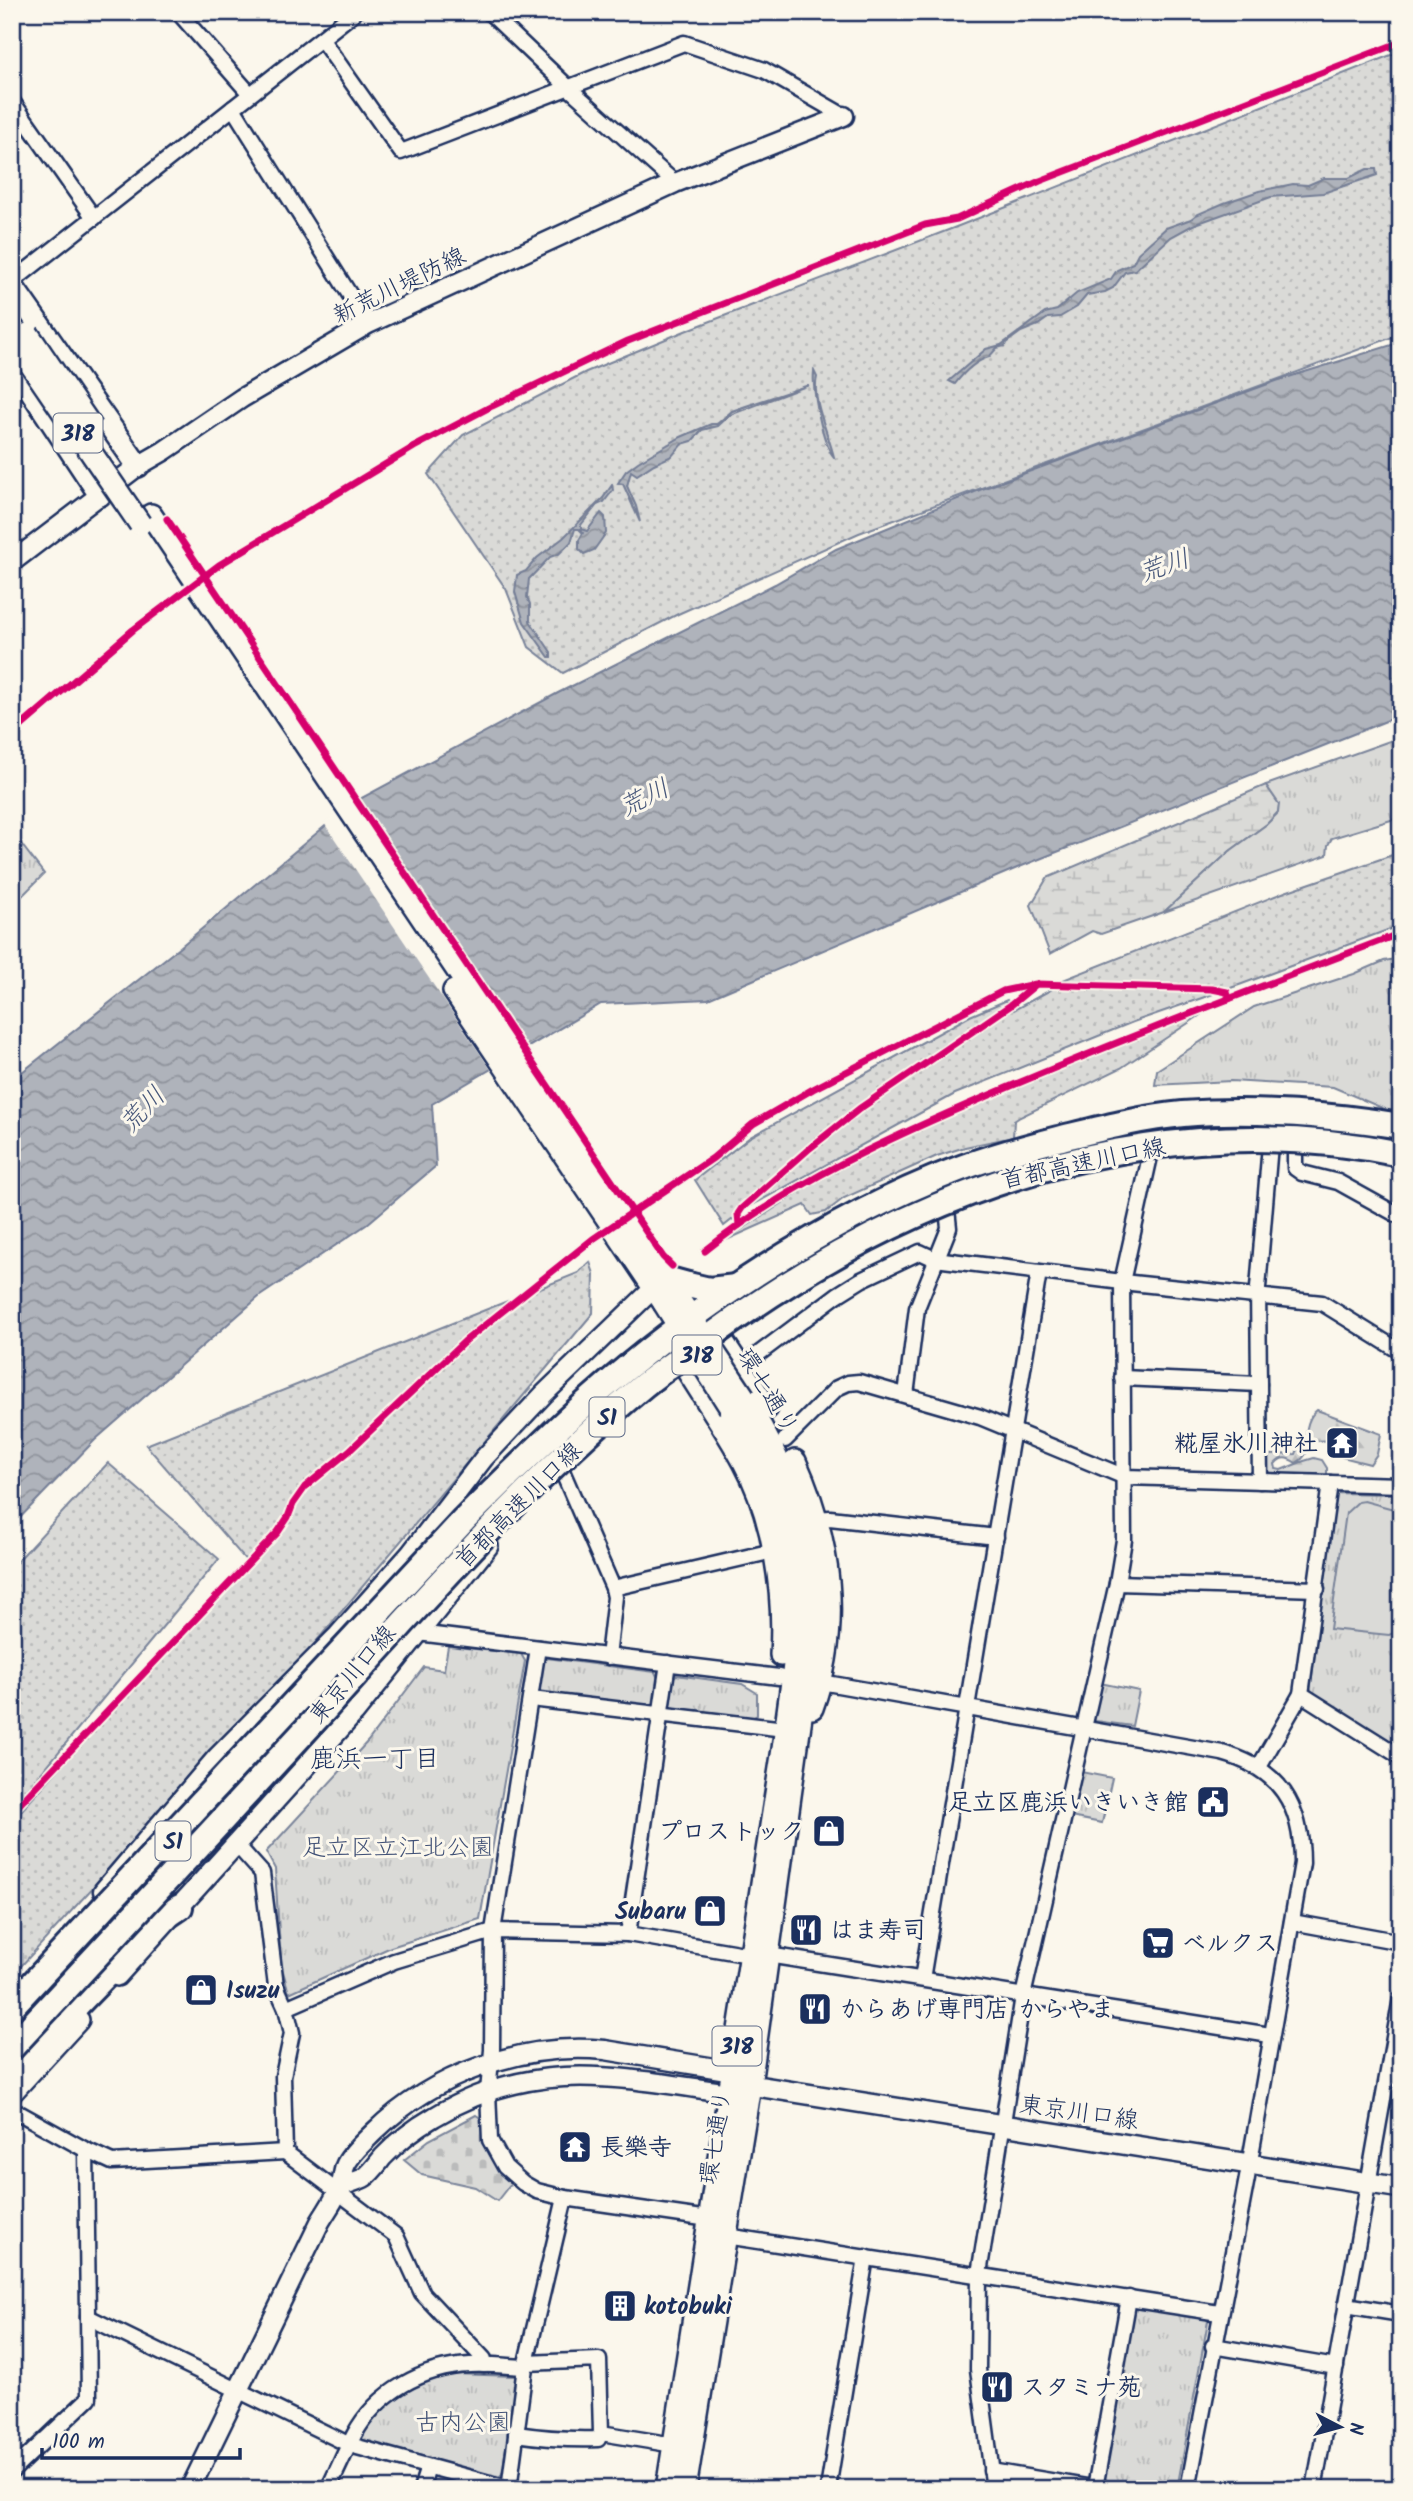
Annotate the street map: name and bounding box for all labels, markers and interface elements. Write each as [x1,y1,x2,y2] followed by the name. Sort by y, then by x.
[326,237,473,335] street label: 新荒川堤防線
[54,414,102,452] road number: 318
[1133,539,1196,595] water label: 荒川
[612,769,677,829] water label: 荒川
[110,1077,177,1144] water label: 荒川
[997,1128,1170,1201] street label: 首都高速川口線
[672,1336,722,1374] road number: 318
[725,1341,808,1443] street label: 環七通り
[590,1398,624,1436] road number: S1
[1323,1424,1361,1462] temple icon: 糀屋氷川神社
[1174,1425,1318,1464] place label: 糀屋氷川神社
[446,1433,592,1579] street label: 首都高速川口線
[300,1616,407,1733] street label: 東京川口線
[310,1739,440,1781] district label: 鹿浜一丁目
[1194,1783,1232,1821] public building icon: 足立区鹿浜いきいき館
[948,1784,1188,1823] place label: 足立区鹿浜いきいき館
[810,1812,848,1850] shop icon: プロストック
[658,1813,804,1852] place label: プロストック
[156,1822,190,1860] road number: S1
[302,1829,494,1868] park label: 足立区立江北公園
[691,1892,729,1930] shop icon: Subaru
[615,1893,686,1932] place label: Subaru
[787,1911,825,1949] restaurant icon: はま寿司
[830,1912,926,1951] place label: はま寿司
[1139,1924,1177,1962] supermarket icon: ベルクス
[1182,1925,1278,1964] place label: ベルクス
[182,1971,220,2009] shop icon: Isuzu
[226,1972,280,2011] place label: Isuzu
[796,1990,834,2028] restaurant icon: からあげ専門店 からやま
[840,1991,1114,2030] place label: からあげ専門店 からやま
[712,2026,762,2066] road number: 318
[1017,2086,1141,2141] street label: 東京川口線
[690,2087,743,2188] street label: 環七通り
[556,2128,594,2166] temple icon: 長樂寺
[600,2129,672,2168] place label: 長樂寺
[601,2287,639,2325] building icon: kotobuki
[644,2288,733,2327] place label: kotobuki
[978,2368,1016,2406] restaurant icon: スタミナ苑
[1021,2369,1141,2408] place label: スタミナ苑
[1304,2392,1374,2462] north arrow
[415,2404,511,2443] park label: 古内公園
[42,2417,240,2461] scale bar
[1339,2421,1370,2436] text: N
[52,2426,105,2459] text: 100 m

